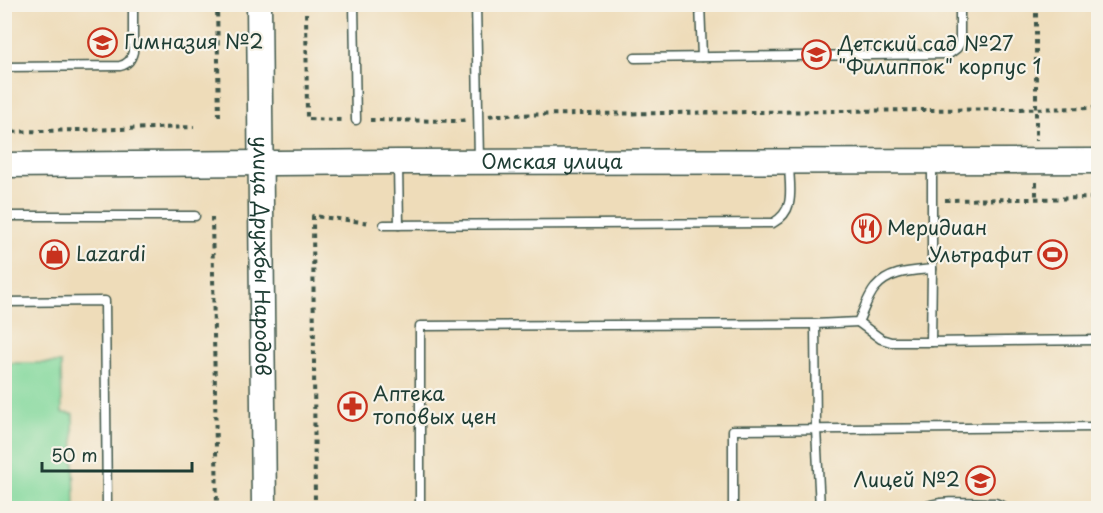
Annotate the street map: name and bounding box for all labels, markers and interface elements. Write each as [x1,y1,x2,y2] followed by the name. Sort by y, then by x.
[87,26,119,58] school or university icon: Гимназия №2
[124,26,264,56] place label: Гимназия №2
[837,28,1041,81] place label: Детский сад №27 "Филиппок" корпус 1
[801,39,833,71] school or university icon: Детский сад №27 "Филиппок" корпус 1
[246,136,279,376] street label: улица Дружбы Народов
[481,146,623,176] street label: Омская улица
[850,212,882,244] restaurant icon: Меридиан
[887,212,987,242] place label: Меридиан
[39,238,71,270] shop icon: Lazardi
[76,238,146,268] place label: Lazardi
[928,239,1033,269] place label: Ультрафит
[1037,239,1069,271] sports icon: Ультрафит
[373,378,497,431] place label: Аптека топовых цен
[336,390,368,422] pharmacy icon: Аптека топовых цен
[42,435,192,473] scale bar
[51,441,98,468] text: 50 m
[854,464,960,494] place label: Лицей №2
[965,464,997,496] school or university icon: Лицей №2

